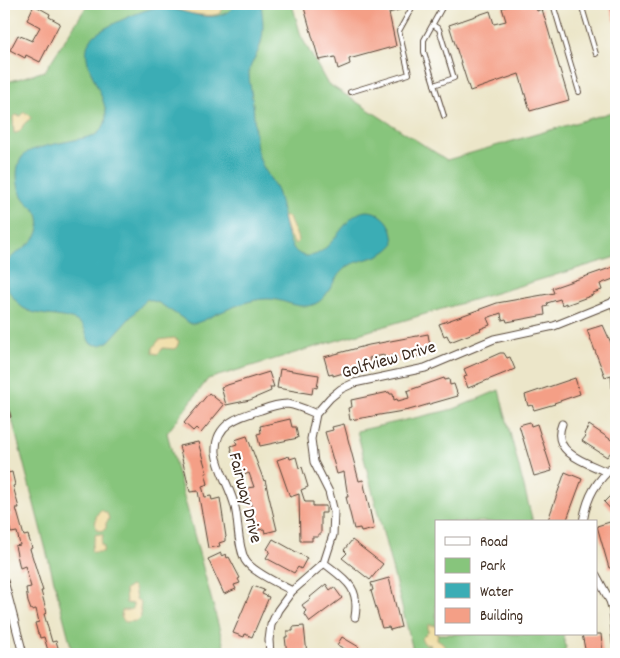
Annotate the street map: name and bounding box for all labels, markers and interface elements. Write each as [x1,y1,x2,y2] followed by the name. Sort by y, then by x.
[339,336,439,386] street label: Golfview Drive
[221,450,267,546] street label: Fairway Drive
[435,520,598,636] legend
[480,532,508,554] text: Road
[480,556,506,578] text: Park
[480,582,514,604] text: Water
[480,606,523,628] text: Building

